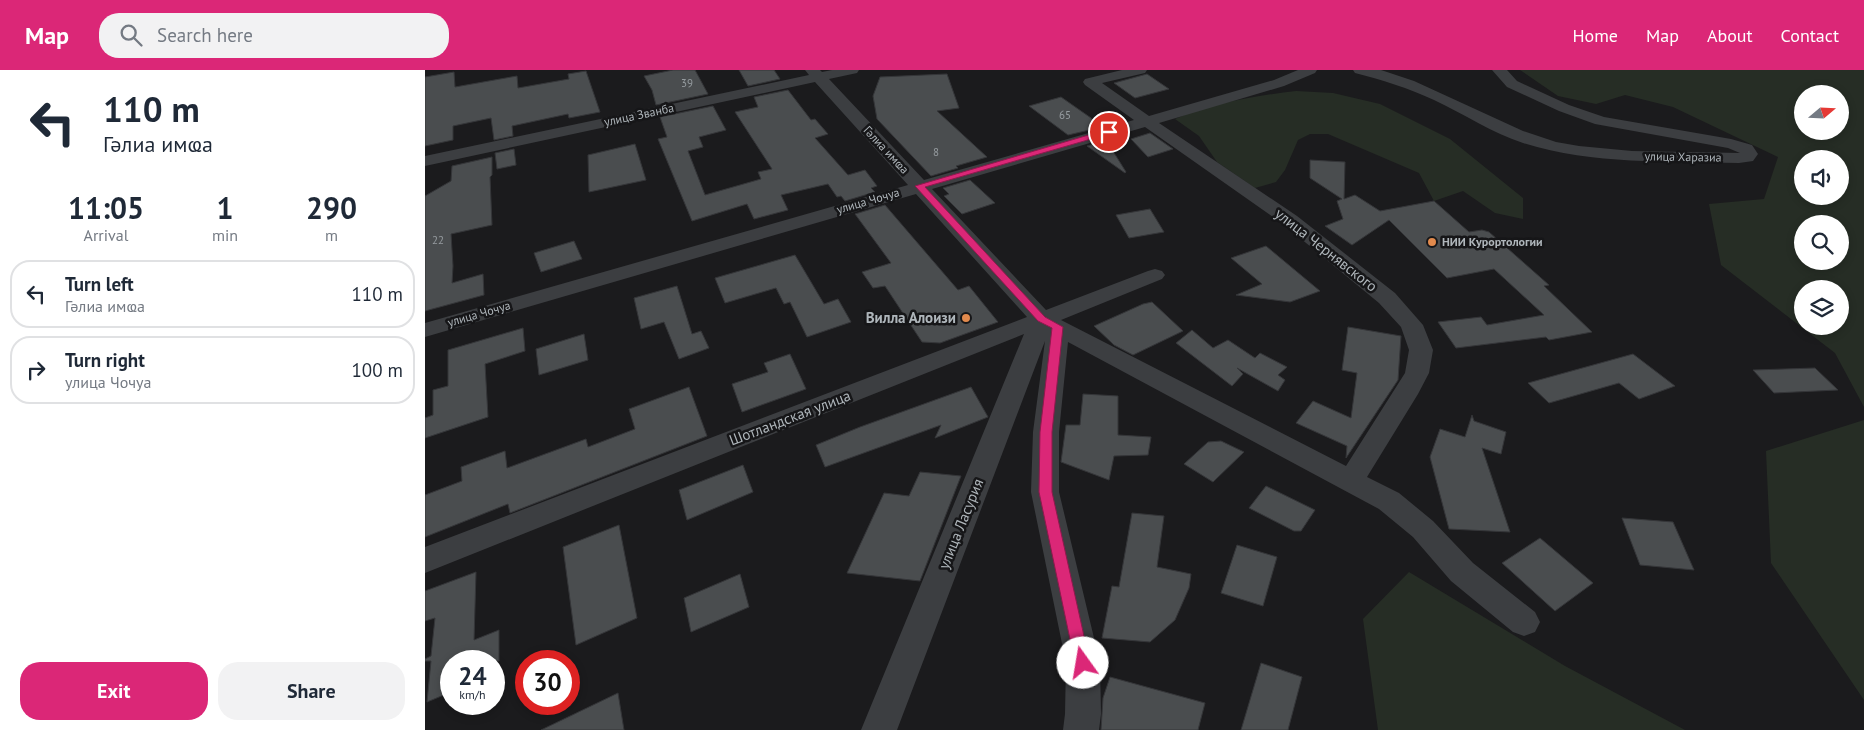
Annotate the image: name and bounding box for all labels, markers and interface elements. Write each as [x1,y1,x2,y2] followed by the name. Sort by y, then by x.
[99,13,449,58] search box
[25,20,69,51] text: Map
[117,21,145,49] icon: search
[157,23,253,47] text: Search here
[1572,24,1618,47] text: Home
[1646,24,1679,47] text: Map
[1707,24,1753,47] text: About
[1781,24,1839,47] text: Contact
[681,76,693,90] house number: 39
[1794,85,1849,140] north arrow
[1794,85,1849,335] map controls
[103,86,200,132] text: 110 m
[20,90,85,155] icon: left
[603,100,675,129] street label: улица Званба
[1059,108,1071,122] house number: 65
[1088,111,1130,153] pin
[1095,118,1123,146] icon: arrive
[860,123,912,177] street label: Гәлиа имҩа
[103,130,213,158] text: Гәлиа имҩа
[933,145,939,159] house number: 8
[1644,148,1722,165] street label: улица Харазиа
[1794,150,1849,205] button: sound
[835,184,901,217] street label: улица Чочуа
[68,188,144,227] text: 11:05
[217,188,234,227] text: 1
[306,188,357,227] text: 290
[1271,204,1381,296] street label: улица Чернявского
[1794,215,1849,270] button: search
[84,225,128,245] text: Arrival
[212,225,238,245] text: min
[325,225,338,245] text: m
[432,233,444,247] house number: 22
[1442,234,1543,249] place label: НИИ Курортологии
[1426,236,1438,248] marker: НИИ Курортологии
[65,272,134,296] text: Turn left
[22,280,50,308] icon: left
[1794,280,1849,335] button: layers
[351,282,403,306] text: 110 m
[65,296,145,316] text: Гәлиа имҩа
[446,297,512,330] street label: улица Чочуа
[866,308,956,327] place label: Вилла Алоизи
[960,312,972,324] marker: Вилла Алоизи
[65,348,145,372] text: Turn right
[22,356,50,384] icon: right
[351,358,403,382] text: 100 m
[65,372,151,392] text: улица Чочуа
[726,386,853,449] street label: Шотландская улица
[934,476,987,572] street label: улица Ласурия
[1056,636,1108,688] position arrow
[515,650,580,715] speed limit sign: 30
[458,660,487,692] text: 24
[20,662,208,720] button: Exit
[218,662,405,720] button: Share
[459,687,486,702] text: km/h

